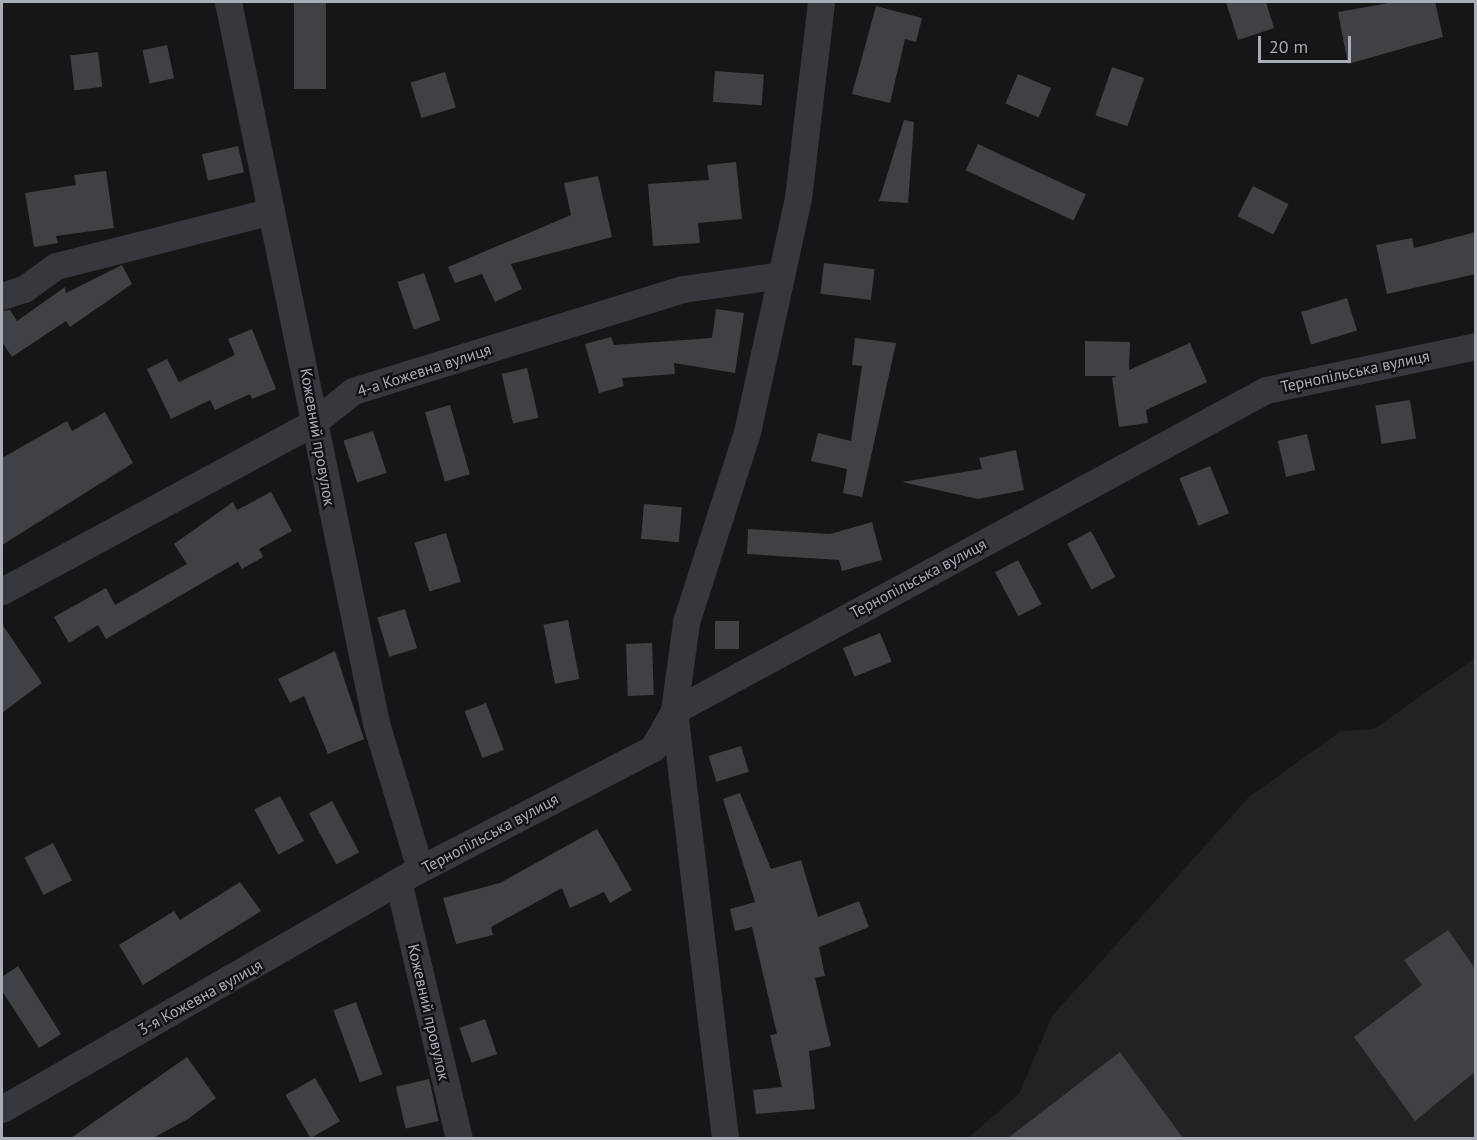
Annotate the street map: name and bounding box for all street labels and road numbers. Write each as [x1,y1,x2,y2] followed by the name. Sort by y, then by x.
[355,339,493,401] street label: 4-а Кожевна вулиця
[1279,346,1431,396] street label: Тернопільська вулиця
[296,367,340,507] street label: Кожевний провулок
[846,534,990,622] street label: Тернопільська вулиця
[418,789,562,877] street label: Тернопільська вулиця
[404,942,454,1082] street label: Кожевний провулок
[134,955,266,1039] street label: 3-я Кожевна вулиця

